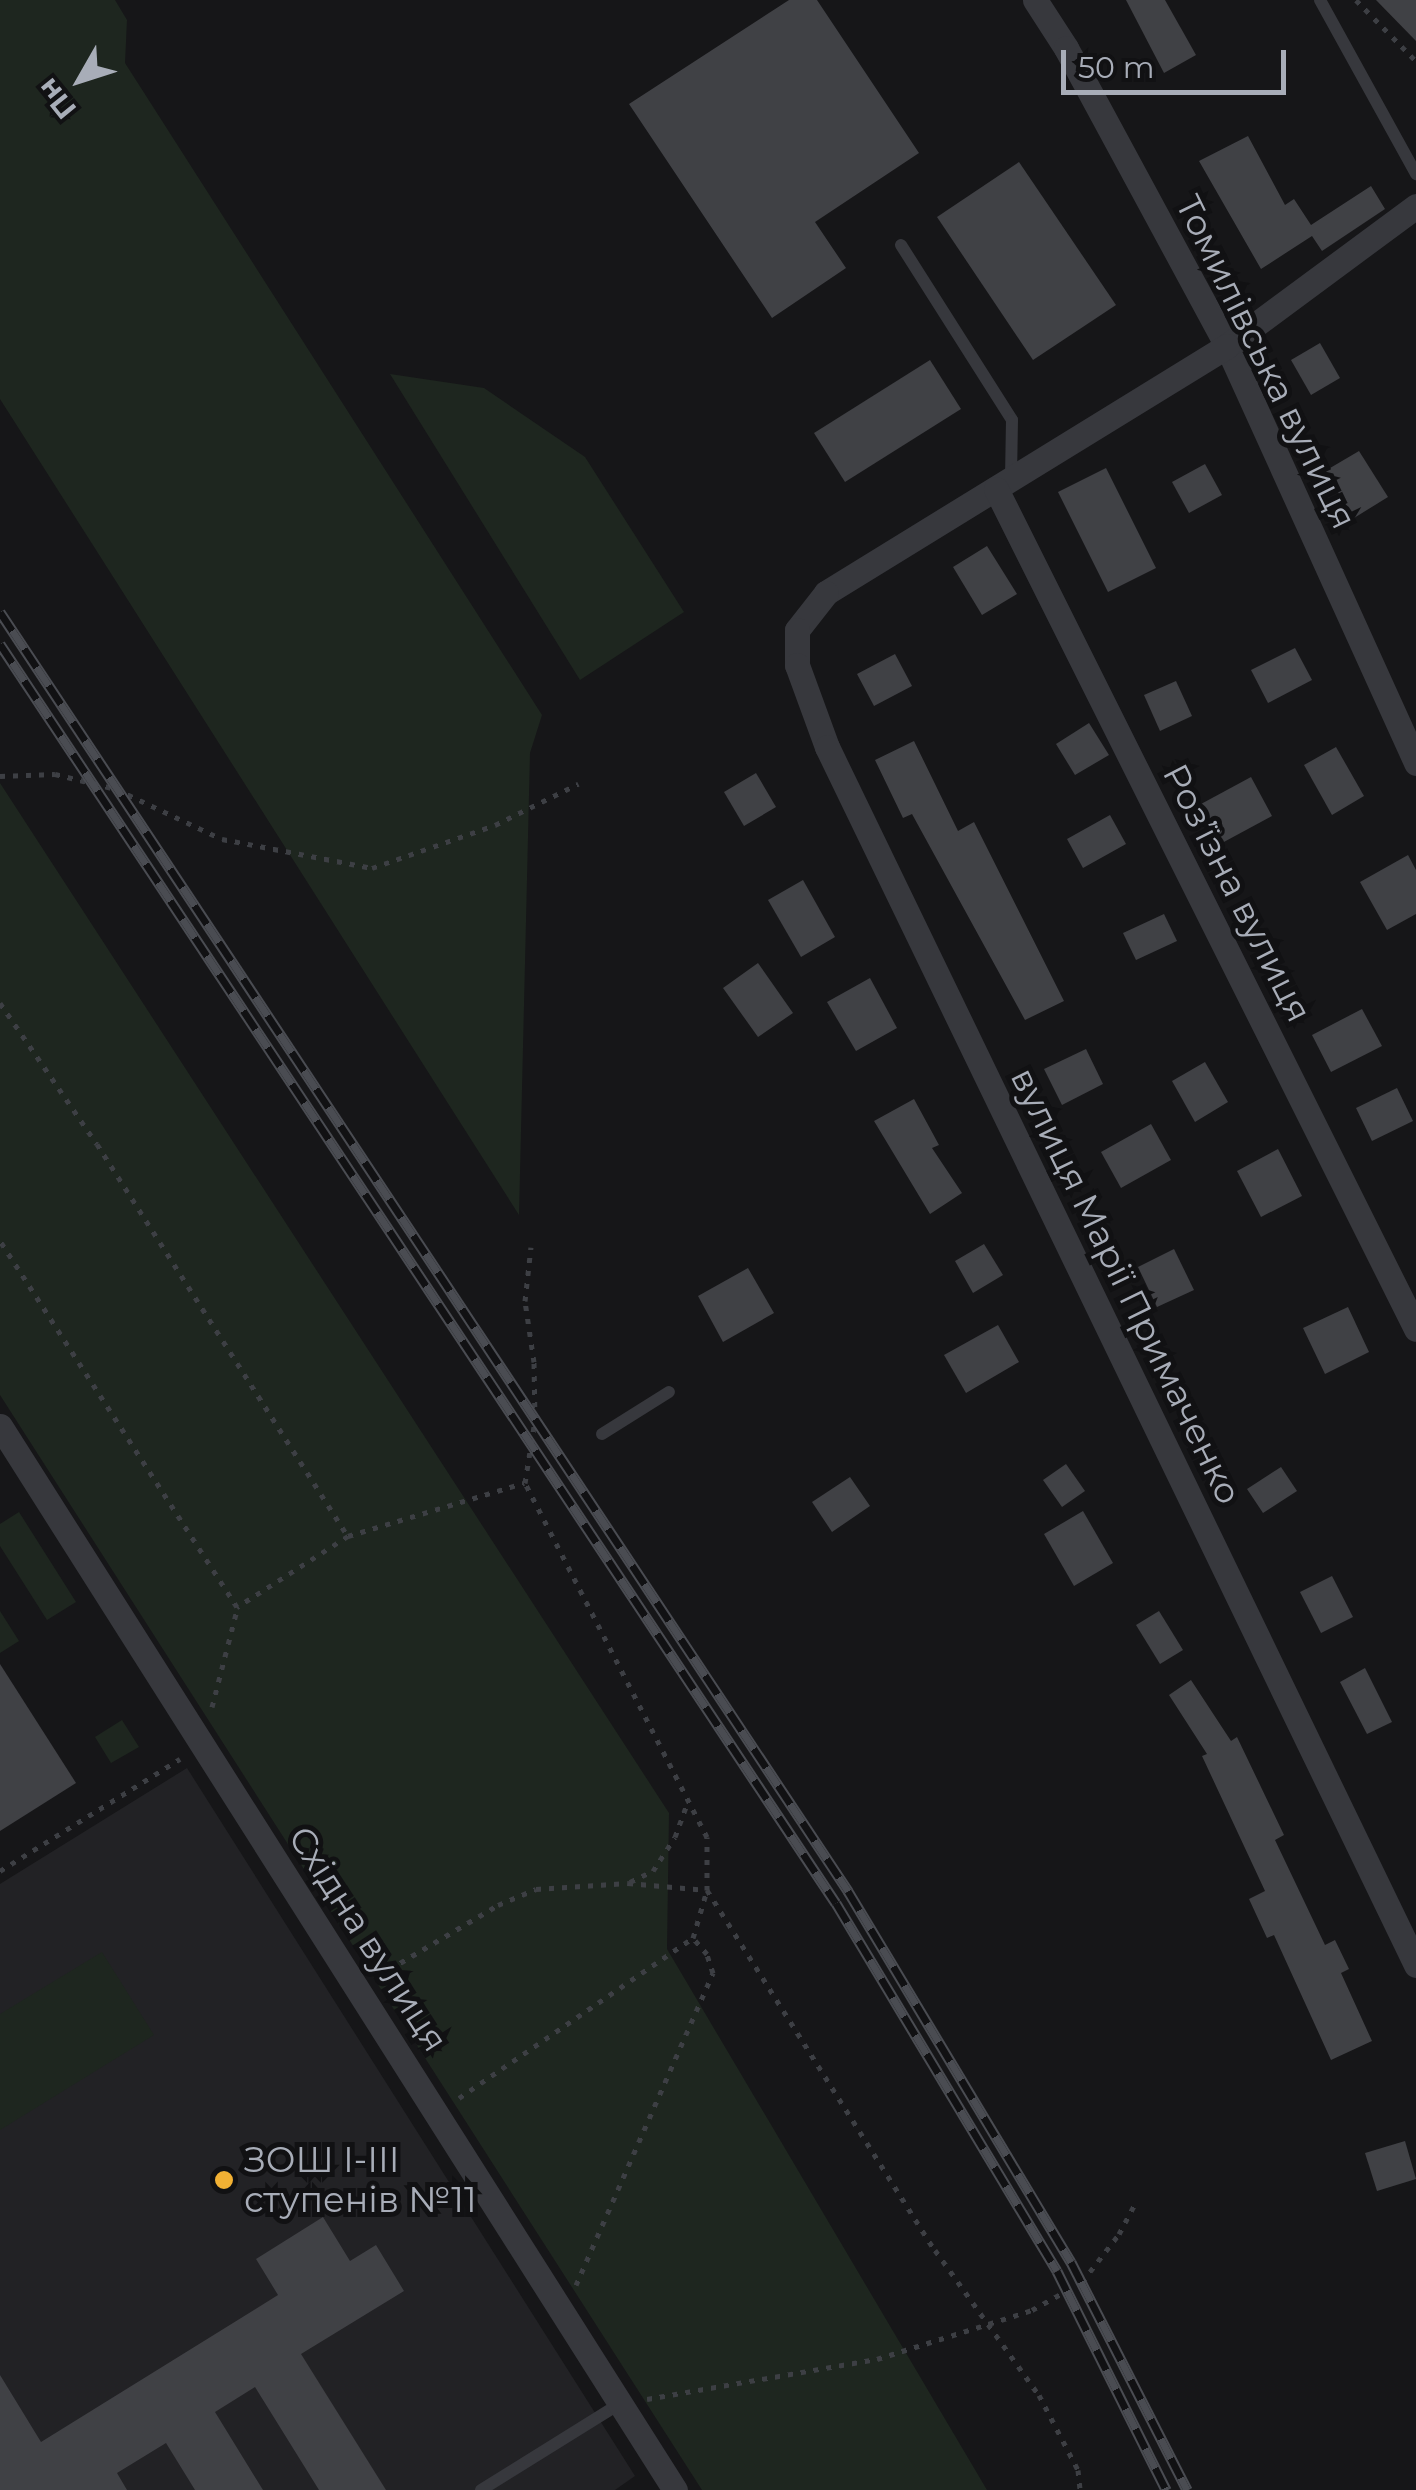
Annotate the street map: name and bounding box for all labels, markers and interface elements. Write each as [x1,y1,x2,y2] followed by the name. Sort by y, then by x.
[30,30,130,130] north arrow
[1066,30,1291,92] scale bar
[1078,49,1155,86] text: 50 m
[30,72,83,126] text: Пн
[1167,188,1365,536] street label: Томилівська вулиця
[1154,757,1320,1029] street label: Розʼїзна вулиця
[1002,1061,1250,1511] street label: вулиця Марії Примаченко
[280,1819,456,2059] street label: Східна вулиця
[244,2139,477,2221] place label: ЗОШ І-ІІІ ступенів №11
[213,2169,235,2191] marker: ЗОШ І-ІІІ ступенів №11

